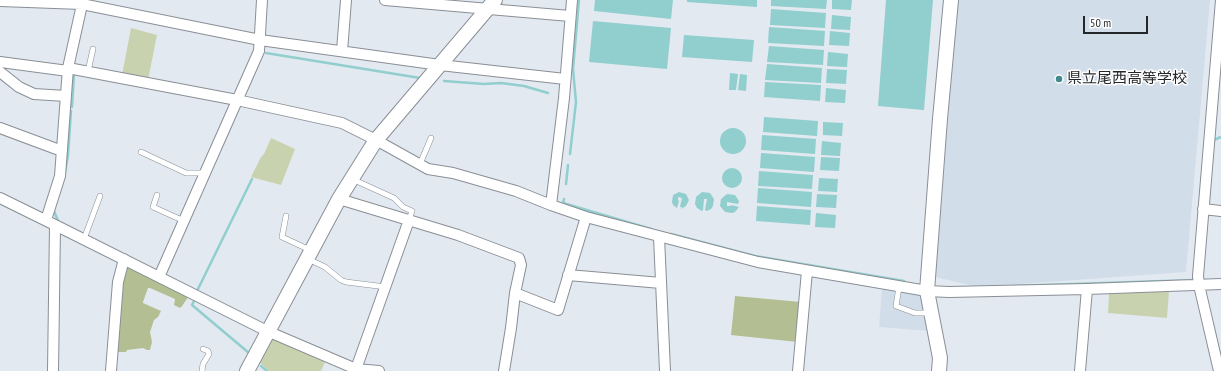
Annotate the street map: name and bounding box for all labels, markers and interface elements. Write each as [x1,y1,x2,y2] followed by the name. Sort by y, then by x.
[1085,8,1150,34] scale bar
[1090,15,1111,30] text: 50 m
[1067,70,1187,88] place label: 県立尾西高等学校
[1054,74,1064,84] marker: 県立尾西高等学校

